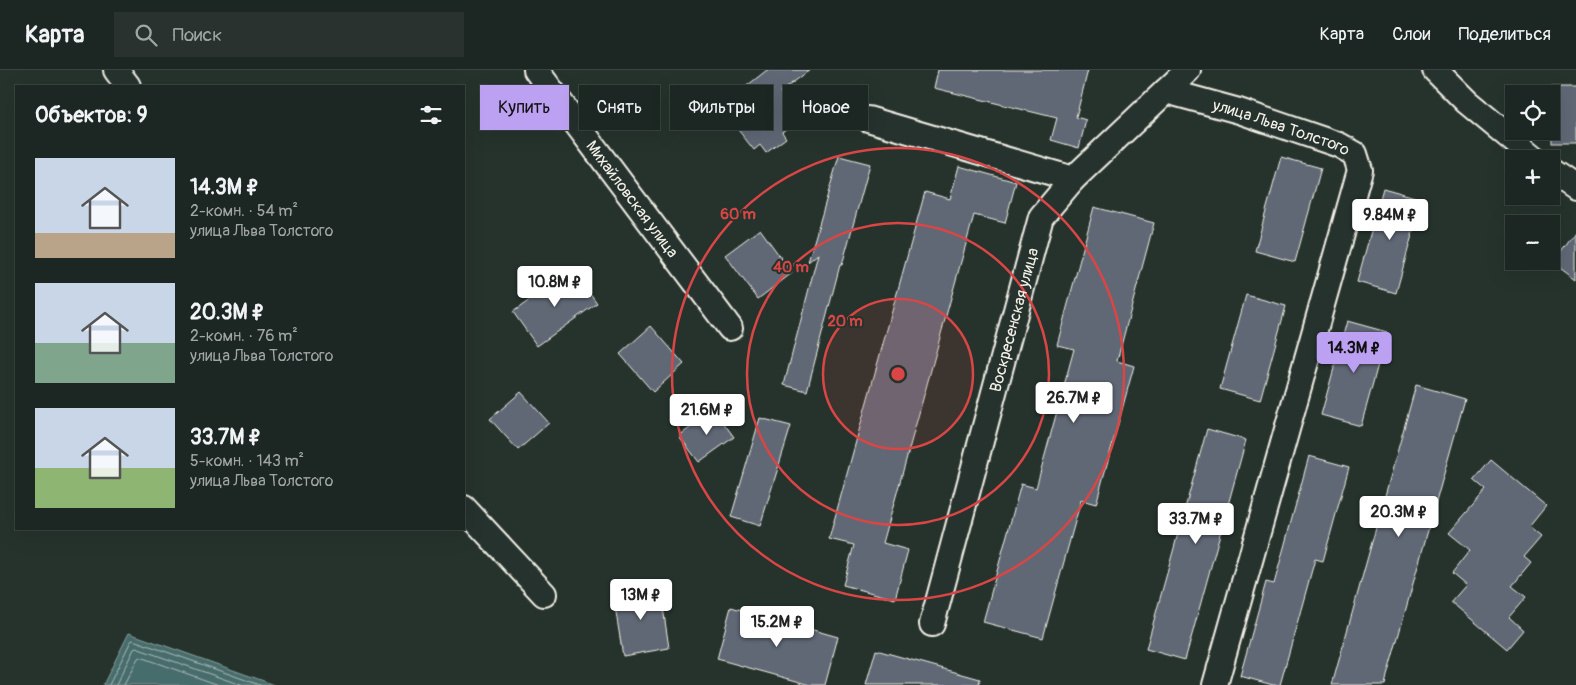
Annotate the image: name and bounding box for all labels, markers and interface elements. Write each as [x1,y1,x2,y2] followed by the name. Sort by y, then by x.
[114,12,464,57] search box
[25,20,84,49] text: Карта
[132,21,160,49] icon: search
[172,23,222,47] text: Поиск
[1320,23,1364,46] text: Карта
[1392,23,1430,46] text: Слои
[1458,23,1551,46] text: Поделиться
[480,85,569,130] chip: Купить
[579,85,660,130] chip: Снять
[670,85,773,130] chip: Фильтры
[783,85,868,130] chip: Новое
[1505,85,1560,270] map controls
[1505,85,1560,140] button: locate
[1210,95,1354,160] street label: улица Льва Толстого
[417,101,445,129] icon: filters
[35,102,148,129] text: Объектов: 9
[581,137,682,262] street label: Михайловская улица
[1505,150,1560,205] button: +
[190,174,259,201] text: 14.3M ₽
[75,178,135,238] icon: home
[1344,198,1436,241] pin: 9.84M ₽
[190,201,298,221] text: 2-комн. · 54 m²
[720,205,756,224] text: 60 m
[1363,205,1417,225] text: 9.84M ₽
[1505,215,1560,270] button: −
[190,221,333,241] text: улица Льва Толстого
[986,246,1043,394] street label: Воскресенская улица
[773,258,809,277] text: 40 m
[509,266,601,308] pin: 10.8M ₽
[528,272,582,292] text: 10.8M ₽
[190,299,265,326] text: 20.3M ₽
[75,303,135,363] icon: home
[827,312,863,331] text: 20 m
[190,326,298,346] text: 2-комн. · 76 m²
[1308,332,1400,374] pin: 14.3M ₽
[1328,338,1380,358] text: 14.3M ₽
[190,346,333,366] text: улица Льва Толстого
[889,365,907,383] centre of rings
[1028,382,1120,424] pin: 26.7M ₽
[1047,388,1101,408] text: 26.7M ₽
[661,394,753,436] pin: 21.6M ₽
[681,400,733,420] text: 21.6M ₽
[190,424,261,451] text: 33.7M ₽
[75,428,135,488] icon: home
[190,451,304,471] text: 5-комн. · 143 m²
[190,471,333,491] text: улица Льва Толстого
[1353,496,1445,538] pin: 20.3M ₽
[1150,502,1242,545] pin: 33.7M ₽
[1371,502,1427,522] text: 20.3M ₽
[1169,509,1223,529] text: 33.7M ₽
[606,578,676,621] pin: 13M ₽
[621,585,661,605] text: 13M ₽
[731,606,823,648] pin: 15.2M ₽
[751,612,803,632] text: 15.2M ₽

